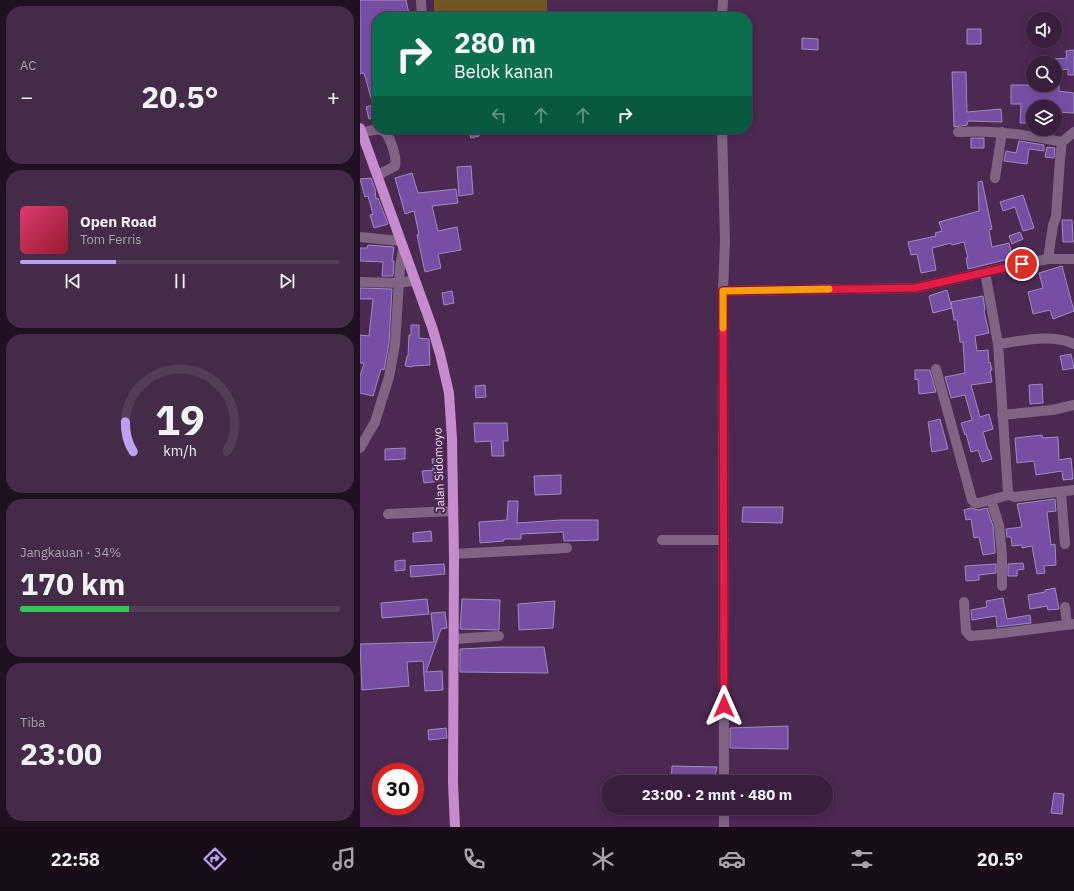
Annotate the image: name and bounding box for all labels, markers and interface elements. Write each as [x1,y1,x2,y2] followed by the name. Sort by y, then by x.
[1026,12,1062,136] map controls
[1026,12,1062,48] button: sound
[454,24,536,61] text: 280 m
[388,28,440,80] icon: right
[1026,56,1062,92] button: search
[20,57,36,74] text: AC
[454,60,553,83] text: Belok kanan
[141,77,219,116] text: 20.5°
[20,82,33,111] text: −
[327,82,340,111] text: +
[1026,100,1062,136] button: layers
[488,104,510,126] icon: left
[530,104,552,126] icon: ahead
[572,104,594,126] icon: ahead
[614,104,636,126] icon: right
[80,212,157,231] text: Open Road
[80,231,142,248] text: Tom Ferris
[1005,247,1039,281] pin
[1011,253,1033,275] icon: arrive
[62,270,84,292] icon: previous
[169,270,191,292] icon: pause
[276,270,298,292] icon: next
[155,391,205,445] text: 19
[430,427,447,513] street label: Jalan Sidomoyo
[163,440,197,459] text: km/h
[20,544,121,561] text: Jangkauan · 34%
[20,564,125,603] text: 170 km
[703,685,745,727] position arrow
[20,714,45,731] text: Tiba
[20,734,102,773] text: 23:00
[372,763,424,815] speed limit sign: 30
[642,785,792,804] text: 23:00 · 2 mnt · 480 m
[201,845,229,873] icon: directions
[330,845,358,873] icon: music
[460,845,488,873] icon: phone
[589,845,617,873] icon: climate
[718,845,746,873] icon: car
[848,845,876,873] icon: filters
[51,848,100,871] text: 22:58
[977,848,1023,871] text: 20.5°

